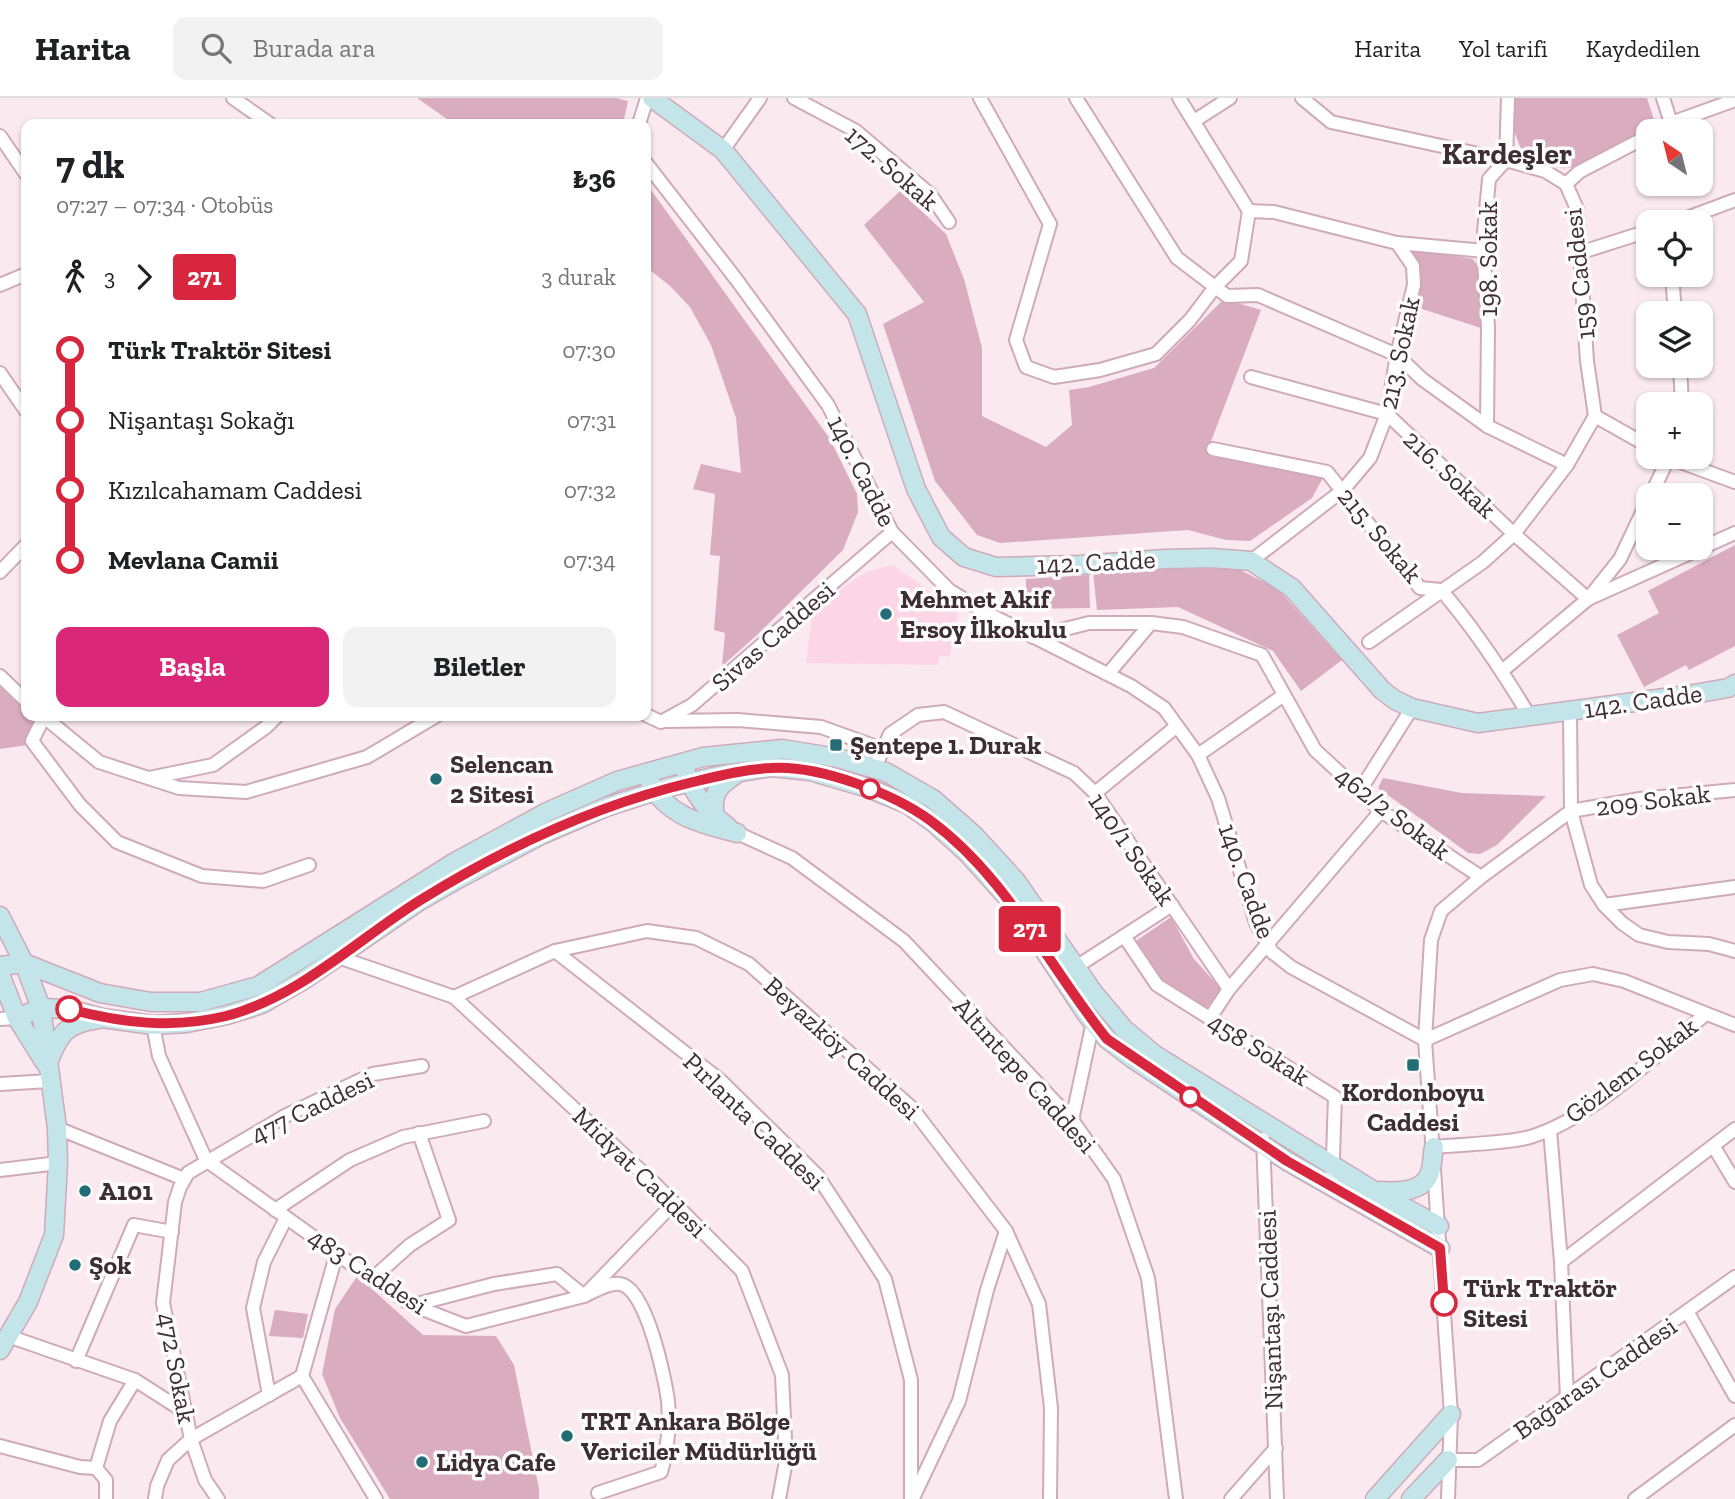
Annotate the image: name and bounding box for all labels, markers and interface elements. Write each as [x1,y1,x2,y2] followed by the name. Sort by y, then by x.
[173,17,663,80] search box
[35,29,131,68] text: Harita
[197,29,235,67] icon: search
[253,32,375,64] text: Burada ara
[1354,34,1421,63] text: Harita
[1459,34,1548,63] text: Yol tarifi
[1586,34,1700,63] text: Kaydedilen
[839,119,946,218] street label: 172. Sokak
[1636,119,1713,196] north arrow
[1636,119,1713,560] map controls
[1442,136,1572,172] district label: Kardeşler
[56,142,125,188] text: 7 dk
[572,163,616,195] text: ₺36
[56,191,273,219] text: 07:27 – 07:34 · Otobüs
[1472,201,1504,317] street label: 198. Sokak
[1556,207,1602,341] street label: 159 Caddesi
[1636,210,1713,287] button: locate
[56,258,94,296] icon: walk
[125,258,163,296] icon: forward
[187,262,222,291] text: 271
[104,263,115,291] text: 3
[541,263,616,291] text: 3 durak
[1371,293,1427,412] street label: 213. Sokak
[1636,301,1713,378] button: layers
[108,334,331,366] text: Türk Traktör Sitesi
[562,336,616,364] text: 07:30
[1636,392,1713,469] button: +
[108,404,294,436] text: Nişantaşı Sokağı
[567,406,616,434] text: 07:31
[820,410,904,532] street label: 140. Cadde
[1397,423,1503,525] street label: 216. Sokak
[108,474,362,506] text: Kızılcahamam Caddesi
[564,476,616,504] text: 07:32
[1331,481,1429,590] street label: 215. Sokak
[1636,483,1713,560] button: −
[1036,543,1156,581] street label: 142. Cadde
[108,544,279,576] text: Mevlana Camii
[563,546,616,574] text: 07:34
[705,574,841,698] street label: Sivas Caddesi
[900,583,1067,645] place label: Mehmet Akif Ersoy İlkokulu
[878,606,894,622] marker: Mehmet Akif Ersoy İlkokulu
[56,627,329,707] button: Başla
[343,627,616,707] button: Biletler
[1582,677,1704,725] street label: 142. Cadde
[850,729,1042,761] place label: Şentepe 1. Durak
[828,737,844,753] marker: Şentepe 1. Durak
[450,748,554,810] place label: Selencan 2 Sitesi
[1329,759,1457,867] street label: 462/2 Sokak
[428,771,444,787] marker: Selencan 2 Sitesi
[1594,777,1712,823] street label: 209 Sokak
[860,779,880,799] unlabelled marker
[1081,786,1183,912] street label: 140/1 Sokak
[1211,819,1283,943] street label: 140. Cadde
[990,906,1070,952] line badge: 271
[1013,914,1047,943] text: 271
[757,970,927,1126] street label: Beyazköy Caddesi
[947,990,1103,1160] street label: Altıntepe Caddesi
[56,996,82,1022] unlabelled marker
[1202,1005,1316,1093] street label: 458 Sokak
[1558,1009,1704,1130] street label: Gözlem Sokak
[677,1046,831,1196] street label: Pırlanta Caddesi
[1405,1057,1421,1073] marker: Kordonboyu Caddesi
[245,1064,379,1150] street label: 477 Caddesi
[1342,1076,1484,1138] place label: Kordonboyu Caddesi
[1180,1087,1200,1107] unlabelled marker
[566,1100,714,1244] street label: Midyat Caddesi
[99,1175,153,1207] place label: A101
[77,1183,93,1199] marker: A101
[1251,1209,1289,1411] street label: Nişantaşı Caddesi
[302,1221,434,1321] street label: 483 Caddesi
[89,1249,132,1281] place label: Şok
[67,1257,83,1273] marker: Şok
[1463,1272,1617,1334] place label: Türk Traktör Sitesi
[1431,1290,1457,1316] marker: Türk Traktör Sitesi
[151,1310,203,1426] street label: 472 Sokak
[1507,1310,1683,1446] street label: Bağarası Caddesi
[581,1405,817,1467] place label: TRT Ankara Bölge Vericiler Müdürlüğü
[559,1428,575,1444] marker: TRT Ankara Bölge Vericiler Müdürlüğü
[436,1446,556,1478] place label: Lidya Cafe
[414,1454,430,1470] marker: Lidya Cafe

